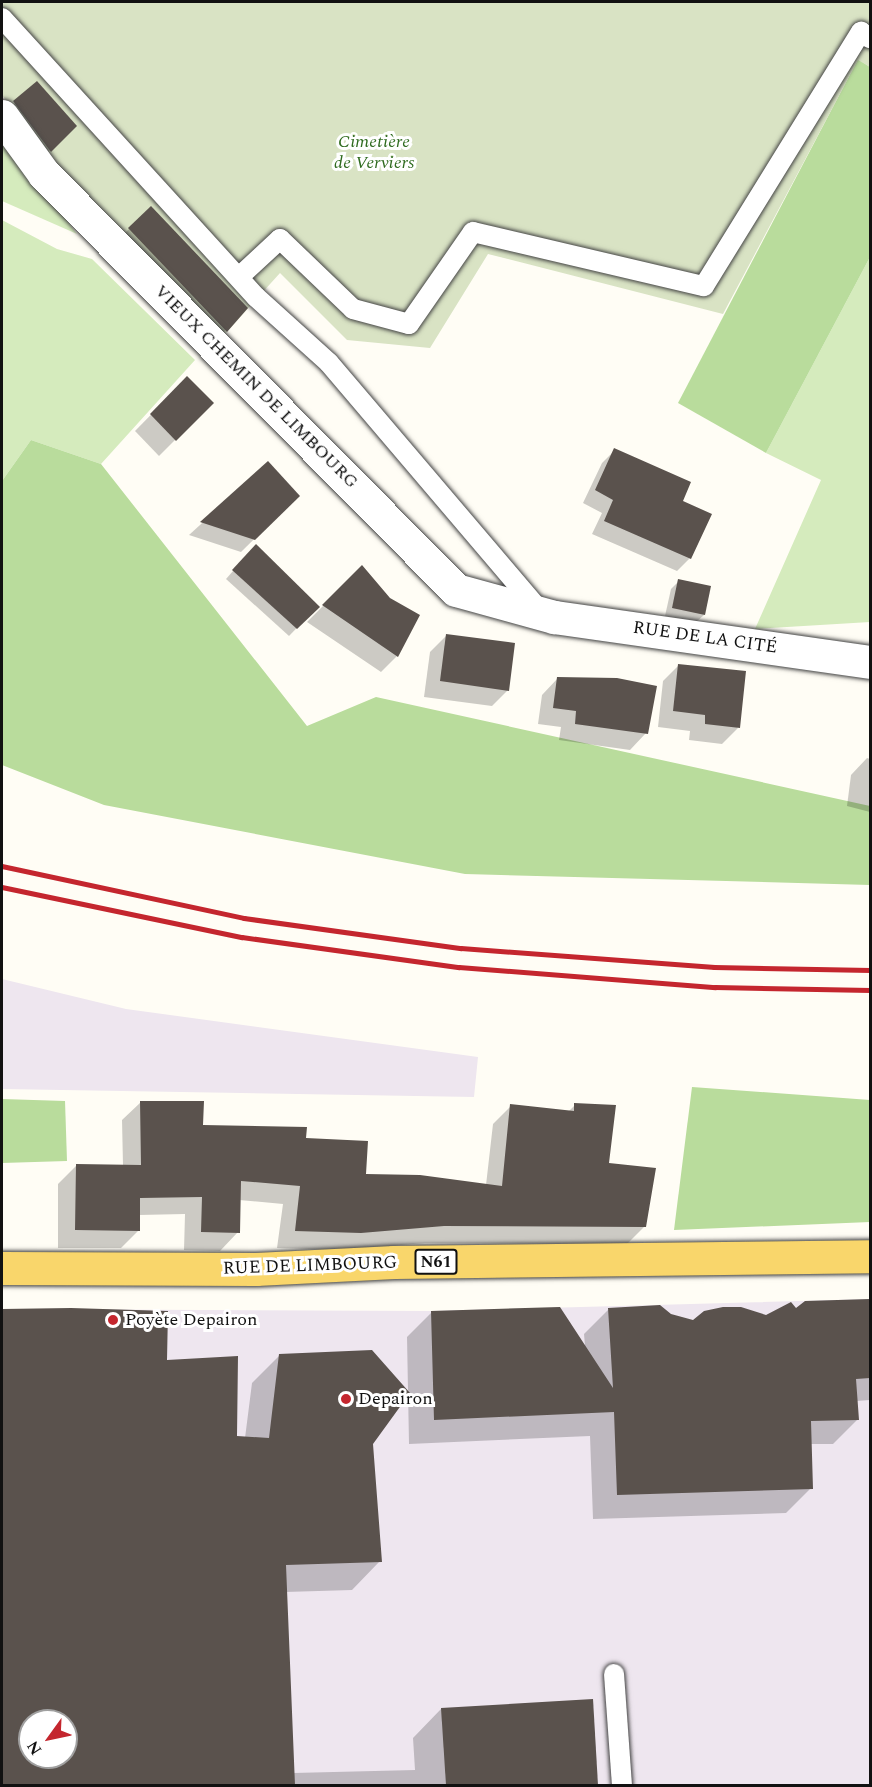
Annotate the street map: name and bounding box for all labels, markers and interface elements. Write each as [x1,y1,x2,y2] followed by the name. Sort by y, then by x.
[334,132,414,174] park label: Cimetière de Verviers
[150,281,362,493] street label: VIEUX CHEMIN DE LIMBOURG
[631,617,779,659] street label: RUE DE LA CITÉ
[414,1249,458,1275] road number: N61
[222,1252,398,1280] street label: RUE DE LIMBOURG
[125,1309,258,1331] place label: Poyète Depairon
[106,1313,120,1327] marker: Poyète Depairon
[358,1388,433,1410] place label: Depairon
[339,1392,353,1406] marker: Depairon
[18,1709,78,1769] north arrow
[21,1736,48,1760] text: N

